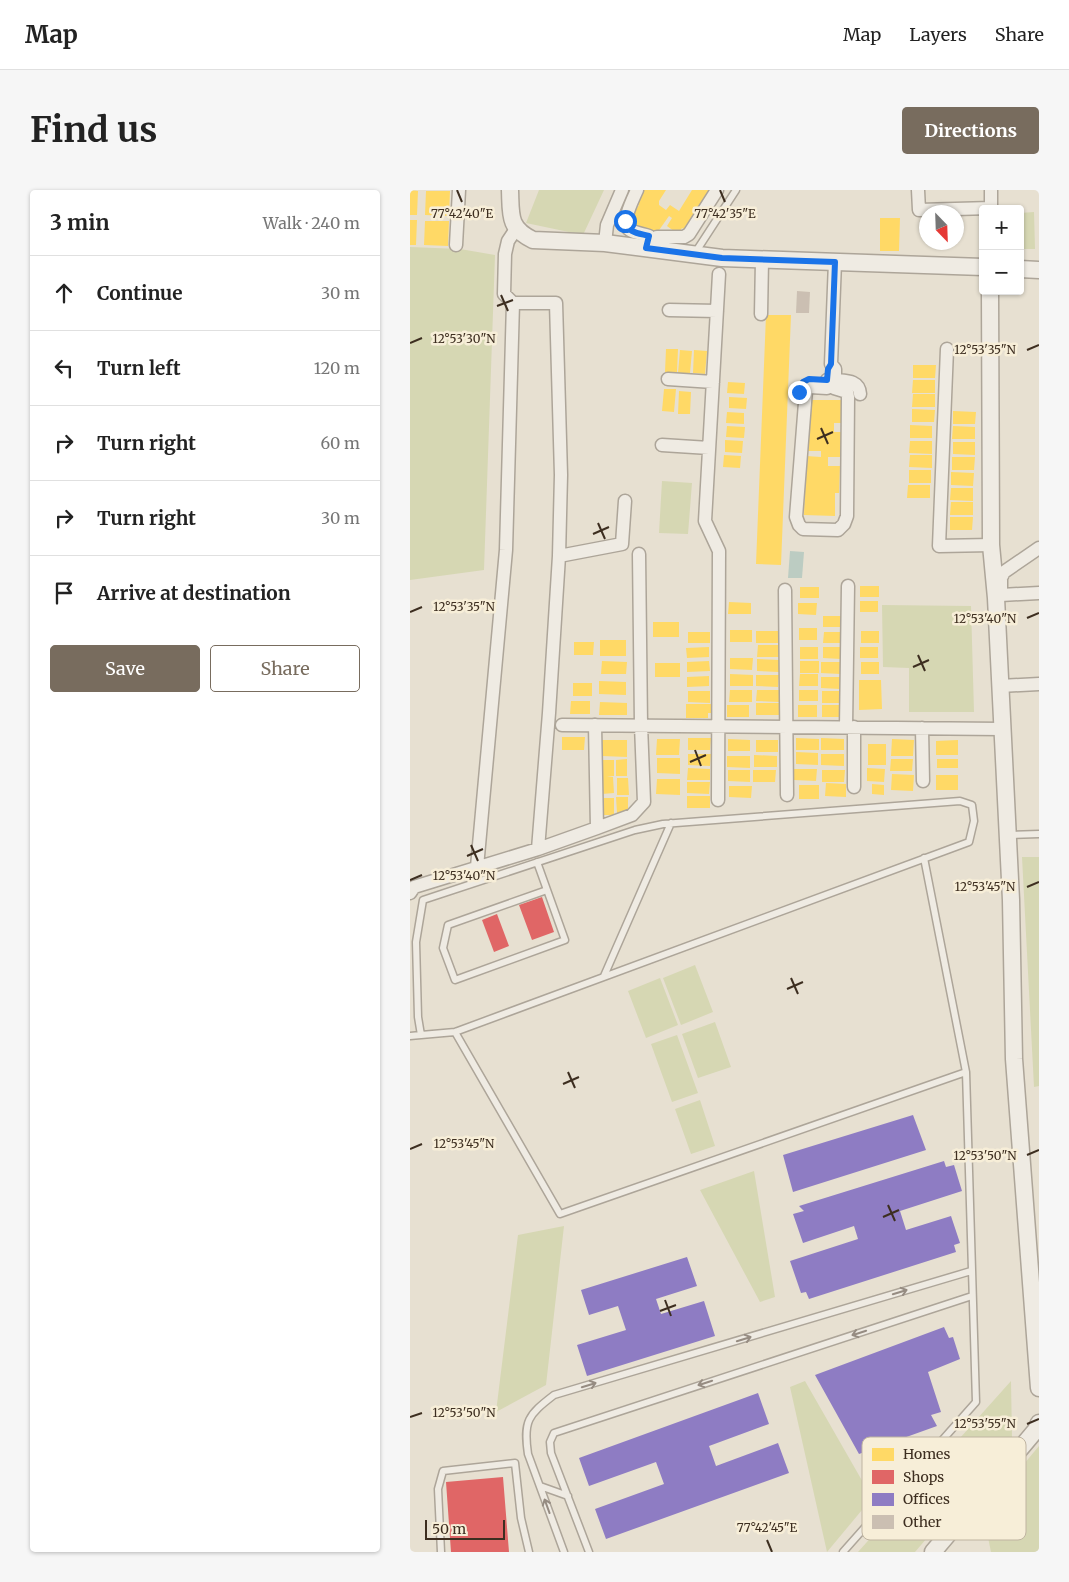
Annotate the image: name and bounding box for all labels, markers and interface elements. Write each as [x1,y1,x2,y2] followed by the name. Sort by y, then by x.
[25,19,78,50] text: Map
[843,23,881,46] text: Map
[909,23,967,46] text: Layers
[995,23,1044,46] text: Share
[902,107,1039,154] button: Directions
[30,108,157,152] text: Find us
[919,205,964,250] north arrow
[979,205,1024,295] map controls
[979,205,1024,250] button: +
[431,206,493,221] text: 77°42'40"E
[694,206,756,221] text: 77°42'35"E
[50,209,109,236] text: 3 min
[614,210,637,233] route start
[263,213,360,233] text: Walk · 240 m
[979,250,1024,295] button: −
[50,279,78,307] icon: ahead
[97,281,183,305] text: Continue
[321,283,360,303] text: 30 m
[432,331,496,346] text: 12°53'30"N
[954,342,1017,357] text: 12°53'35"N
[50,354,78,382] icon: left
[97,356,181,380] text: Turn left
[314,358,360,378] text: 120 m
[788,381,811,404] route end
[50,429,78,457] icon: right
[97,431,196,455] text: Turn right
[320,433,360,453] text: 60 m
[50,504,78,532] icon: right
[97,506,196,530] text: Turn right
[321,508,360,528] text: 30 m
[50,579,78,607] icon: arrive
[97,581,291,605] text: Arrive at destination
[433,599,496,614] text: 12°53'35"N
[954,611,1017,626] text: 12°53'40"N
[50,645,200,692] button: Save
[210,645,360,692] button: Share
[433,868,496,883] text: 12°53'40"N
[955,879,1016,894] text: 12°53'45"N
[434,1136,495,1151] text: 12°53'45"N
[953,1148,1017,1163] text: 12°53'50"N
[892,1287,908,1297] one-way arrow
[852,1329,867,1338] one-way arrow
[736,1333,752,1343] one-way arrow
[580,1379,596,1389] one-way arrow
[697,1379,713,1389] one-way arrow
[432,1405,496,1420] text: 12°53'50"N
[954,1416,1017,1431] text: 12°53'55"N
[862,1437,1026,1540] legend
[903,1445,950,1463] text: Homes
[903,1468,944,1486] text: Shops
[903,1490,950,1508] text: Offices
[542,1499,551,1514] one-way arrow
[903,1513,942,1531] text: Other
[425,1517,505,1540] scale bar
[432,1520,466,1538] text: 50 m
[737,1520,798,1535] text: 77°42'45"E

